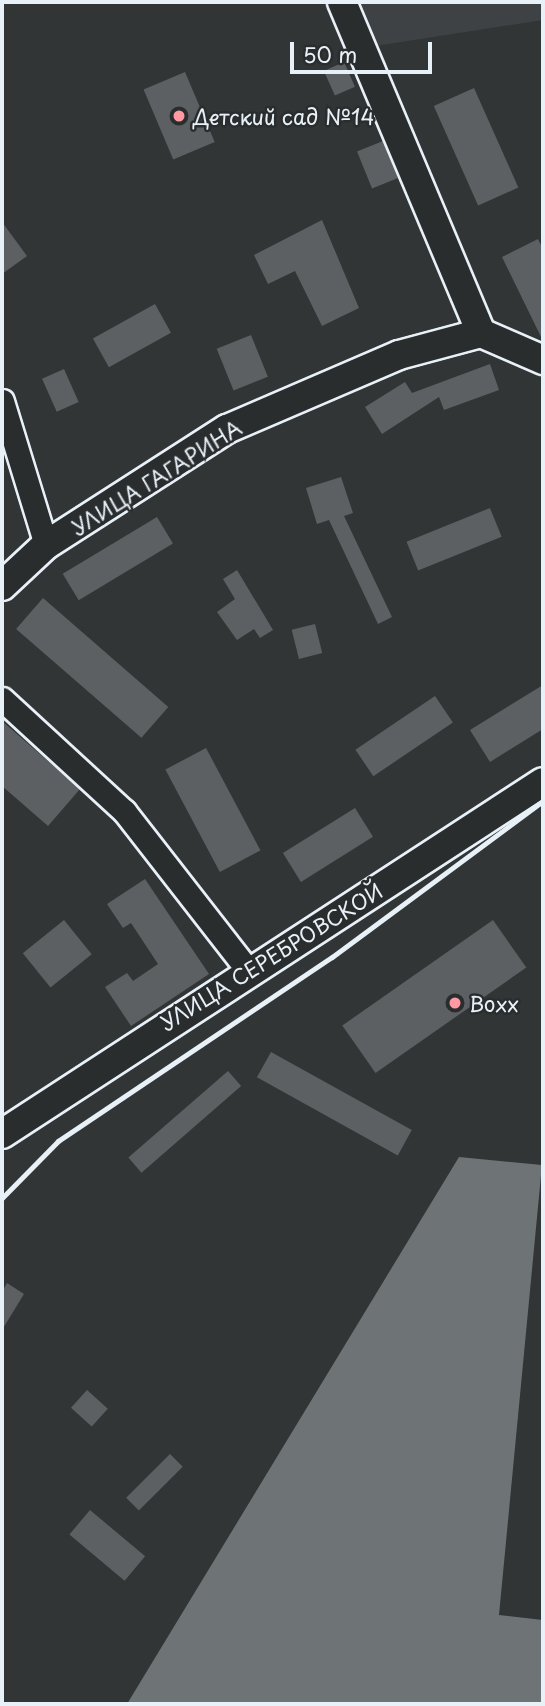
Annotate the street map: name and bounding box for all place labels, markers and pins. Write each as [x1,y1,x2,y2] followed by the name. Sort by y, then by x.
[193,103,376,129] place label: Детский сад №14
[171,108,187,124] marker: Детский сад №14
[469,990,519,1016] place label: Boxx
[447,995,463,1011] marker: Boxx

